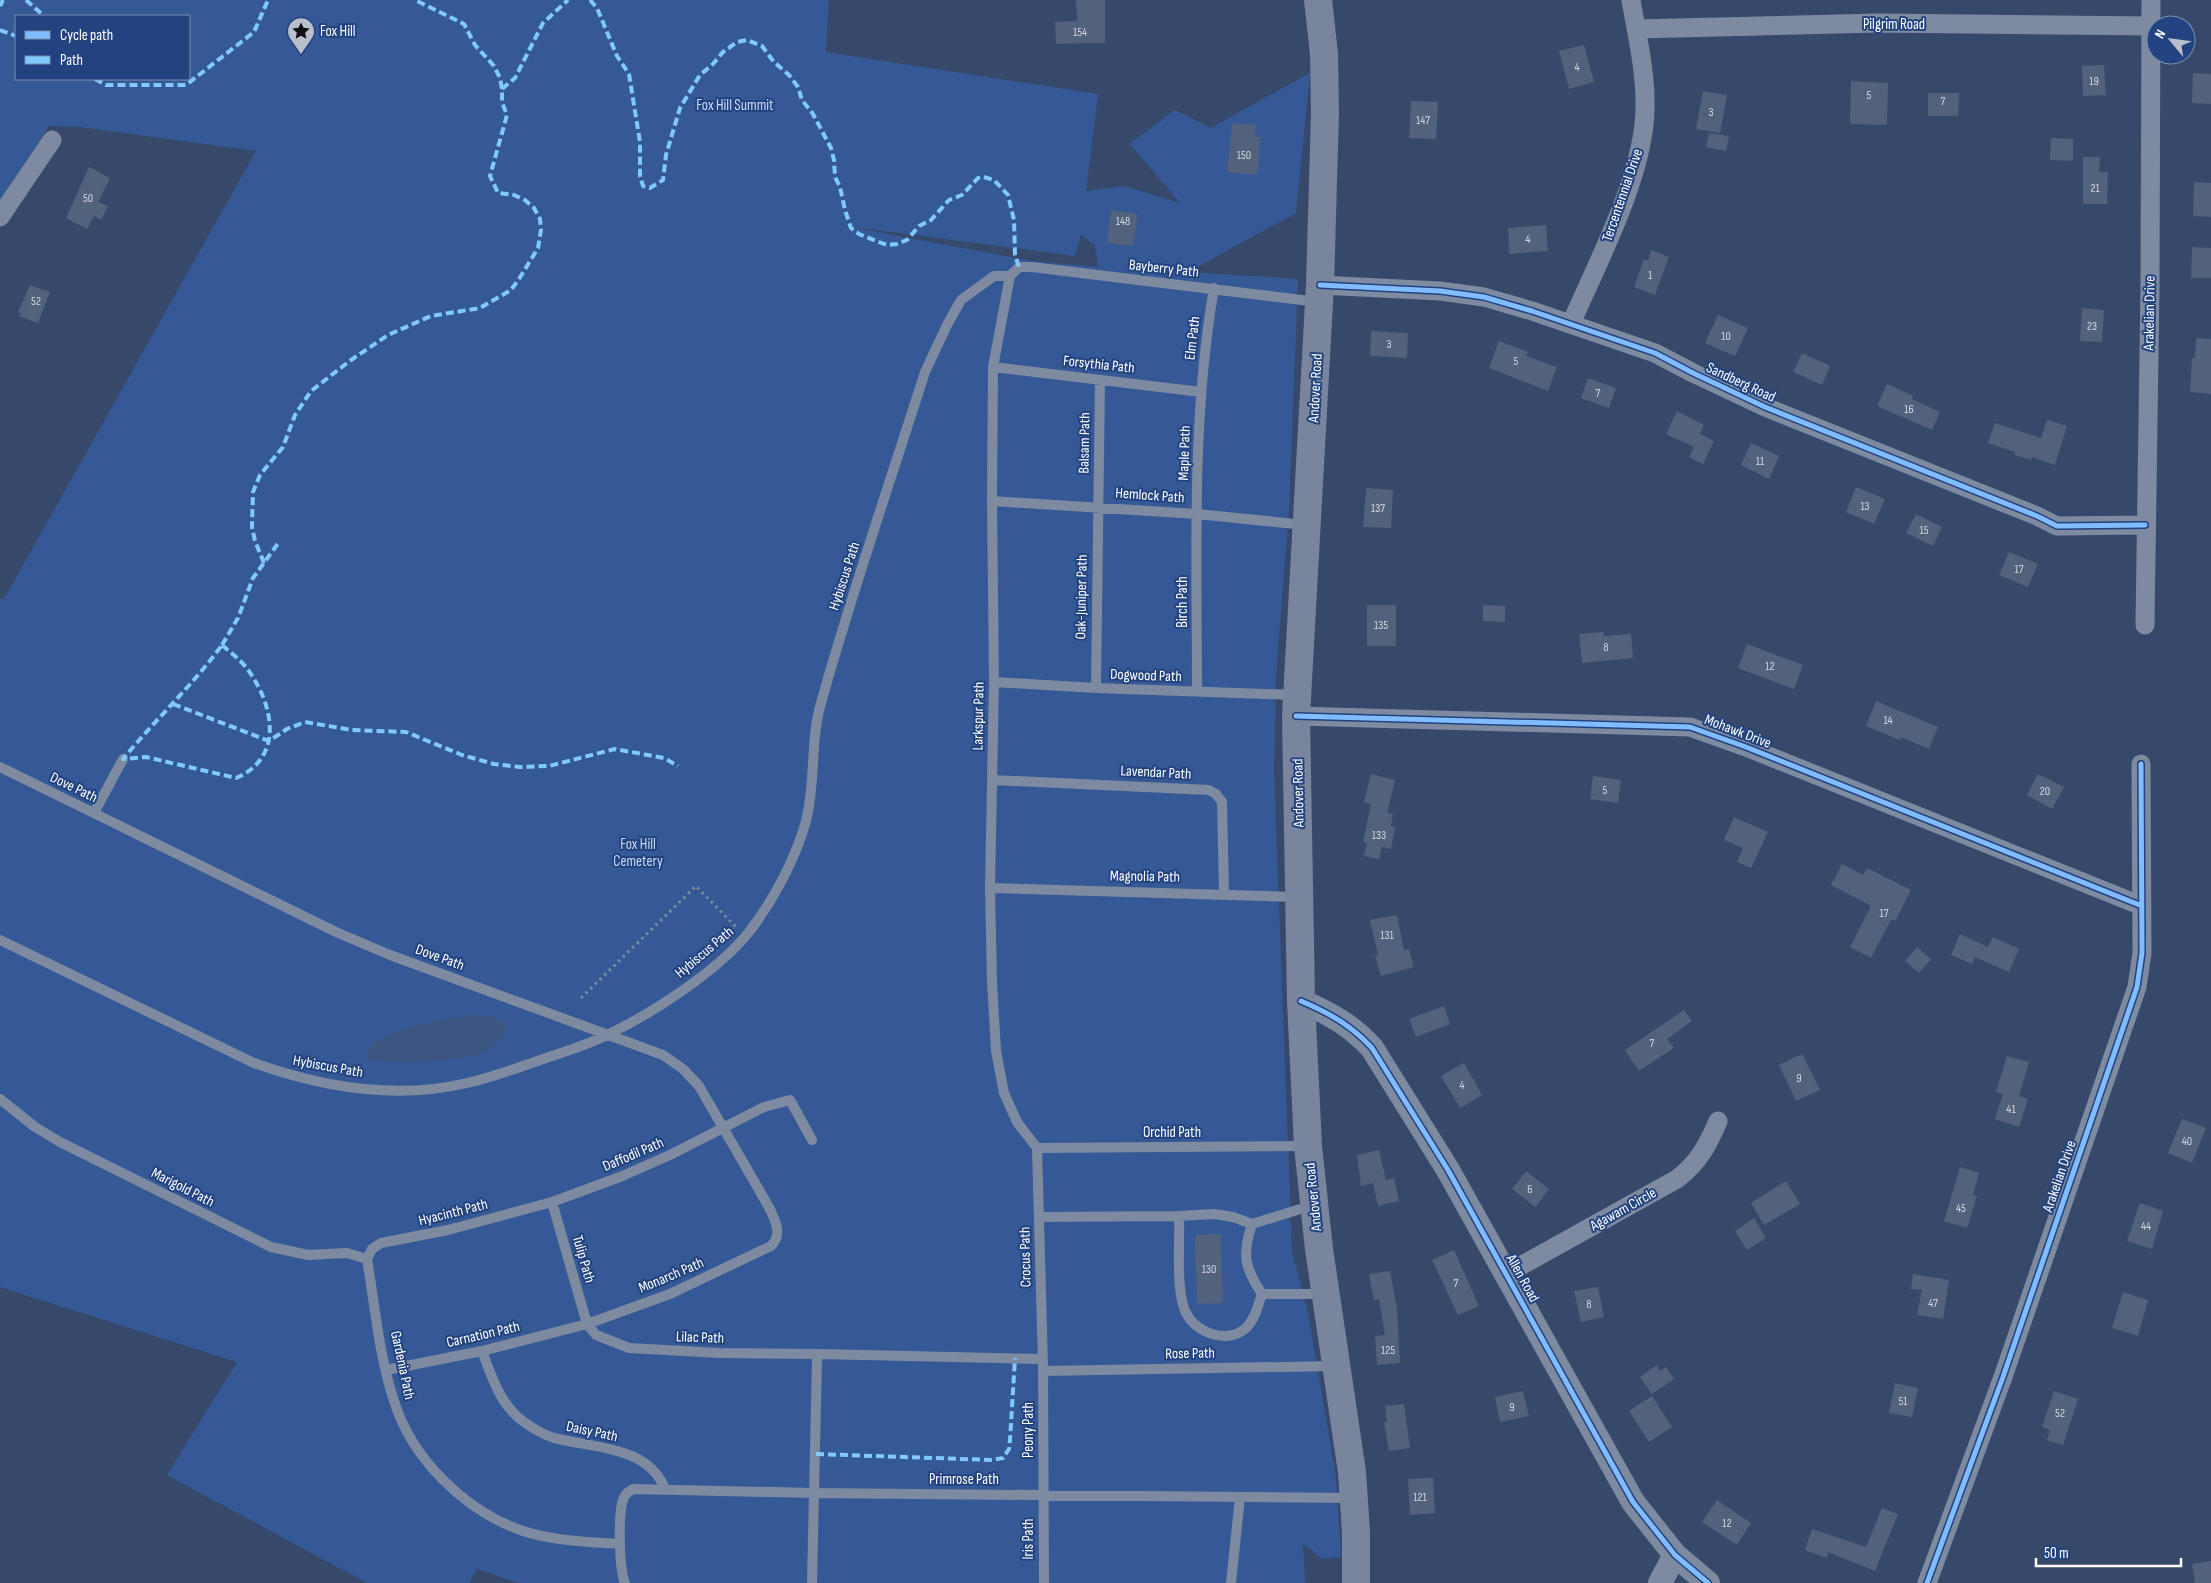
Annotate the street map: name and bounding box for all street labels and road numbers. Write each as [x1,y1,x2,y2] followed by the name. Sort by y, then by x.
[1863,15,1925,34] street label: Pilgrim Road
[1598,146,1647,244] street label: Tercentennial Drive
[1128,255,1200,282] street label: Bayberry Path
[2139,275,2160,352] street label: Arakelian Drive
[1180,315,1205,361] street label: Elm Path
[1062,351,1136,378] street label: Forsythia Path
[1304,353,1327,424] street label: Andover Road
[1703,358,1779,407] street label: Sandberg Road
[1074,412,1095,474] street label: Balsam Path
[1174,425,1195,481] street label: Maple Path
[1115,484,1185,507] street label: Hemlock Path
[825,540,864,613] street label: Hybiscus Path
[1071,554,1092,640] street label: Oak-Juniper Path
[1173,576,1192,628] street label: Birch Path
[1110,665,1182,686] street label: Dogwood Path
[968,682,989,750] street label: Larkspur Path
[1702,710,1774,753] street label: Mohawk Drive
[1288,758,1309,829] street label: Andover Road
[1120,761,1192,784] street label: Lavendar Path
[47,768,101,807] street label: Dove Path
[1110,866,1180,887] street label: Magnolia Path
[671,922,738,982] street label: Hybiscus Path
[413,940,467,975] street label: Dove Path
[291,1051,364,1082] street label: Hybiscus Path
[1143,1123,1201,1142] street label: Orchid Path
[600,1133,667,1176] street label: Daffodil Path
[2038,1138,2081,1216] street label: Arakelian Drive
[1300,1162,1327,1233] street label: Andover Road
[148,1163,217,1211] street label: Marigold Path
[1586,1183,1660,1236] street label: Agawam Circle
[417,1195,490,1230] street label: Hyacinth Path
[1015,1227,1036,1287] street label: Crocus Path
[568,1233,599,1285] street label: Tulip Path
[1501,1250,1543,1306] street label: Allen Road
[636,1253,707,1298] street label: Monarch Path
[445,1317,522,1352] street label: Carnation Path
[676,1327,724,1348] street label: Lilac Path
[386,1329,419,1401] street label: Gardenia Path
[1165,1344,1215,1363] street label: Rose Path
[1019,1402,1038,1458] street label: Peony Path
[564,1417,619,1446] street label: Daisy Path
[929,1470,999,1489] street label: Primrose Path
[1019,1519,1038,1559] street label: Iris Path

